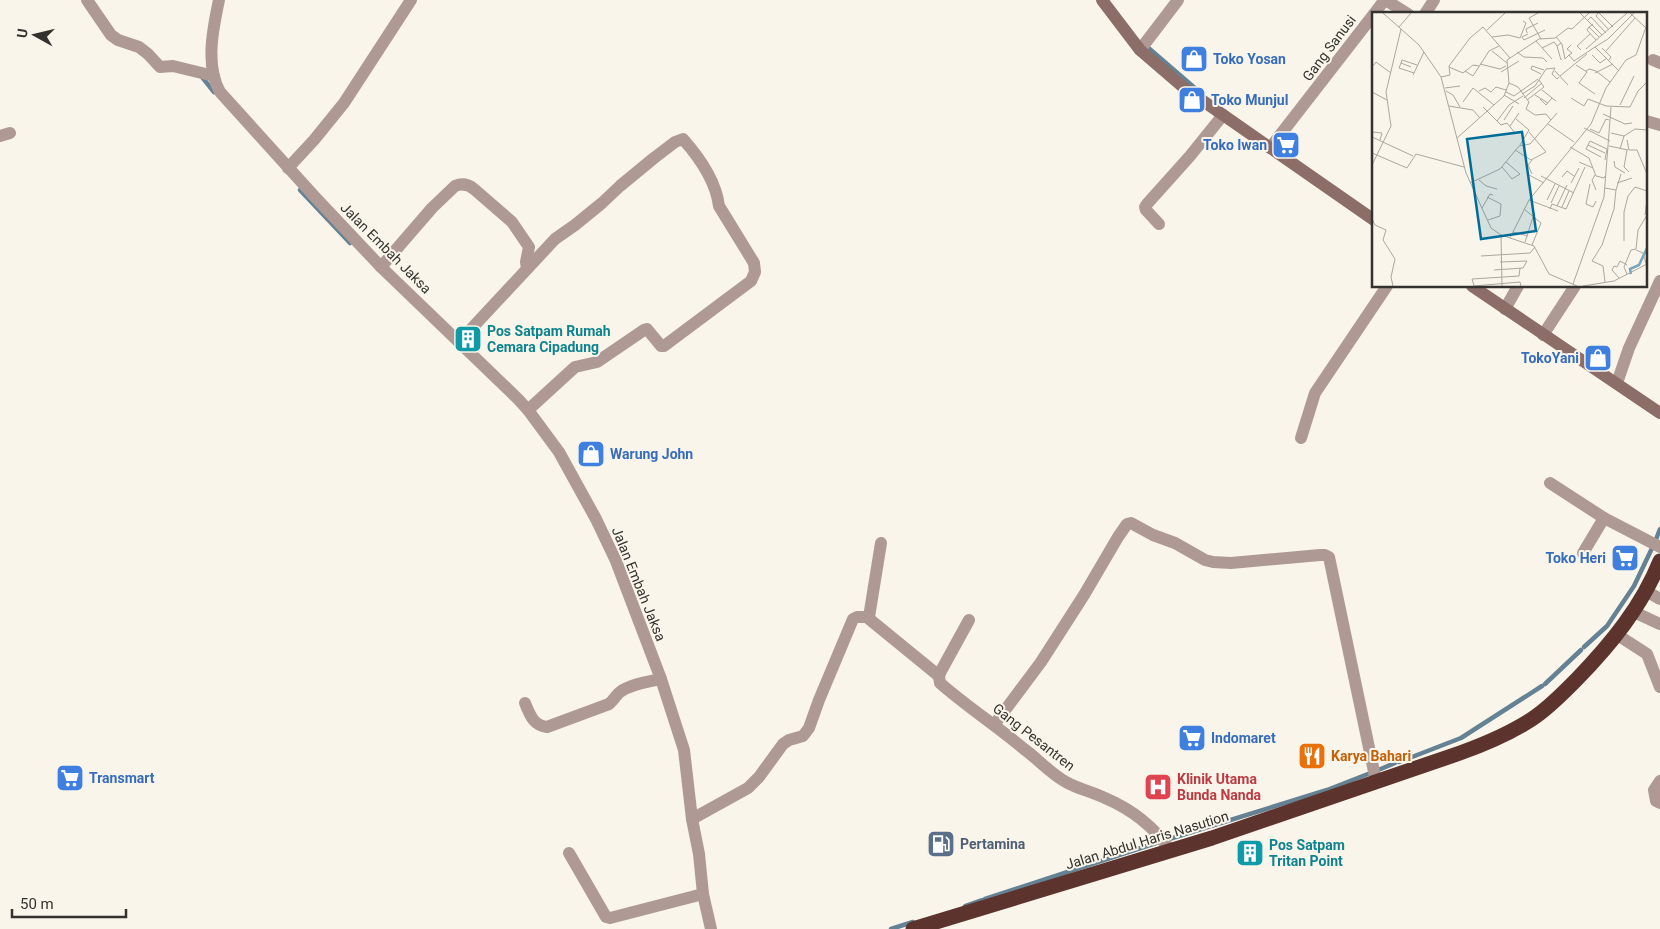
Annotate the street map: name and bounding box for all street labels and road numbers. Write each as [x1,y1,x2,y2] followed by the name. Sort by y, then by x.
[1299,12,1359,84] street label: Gang Sanusi
[337,199,435,297] street label: Jalan Embah Jaksa
[609,525,669,643] street label: Jalan Embah Jaksa
[990,700,1078,774] street label: Gang Pesantren
[1063,808,1231,872] street label: Jalan Abdul Haris Nasution

